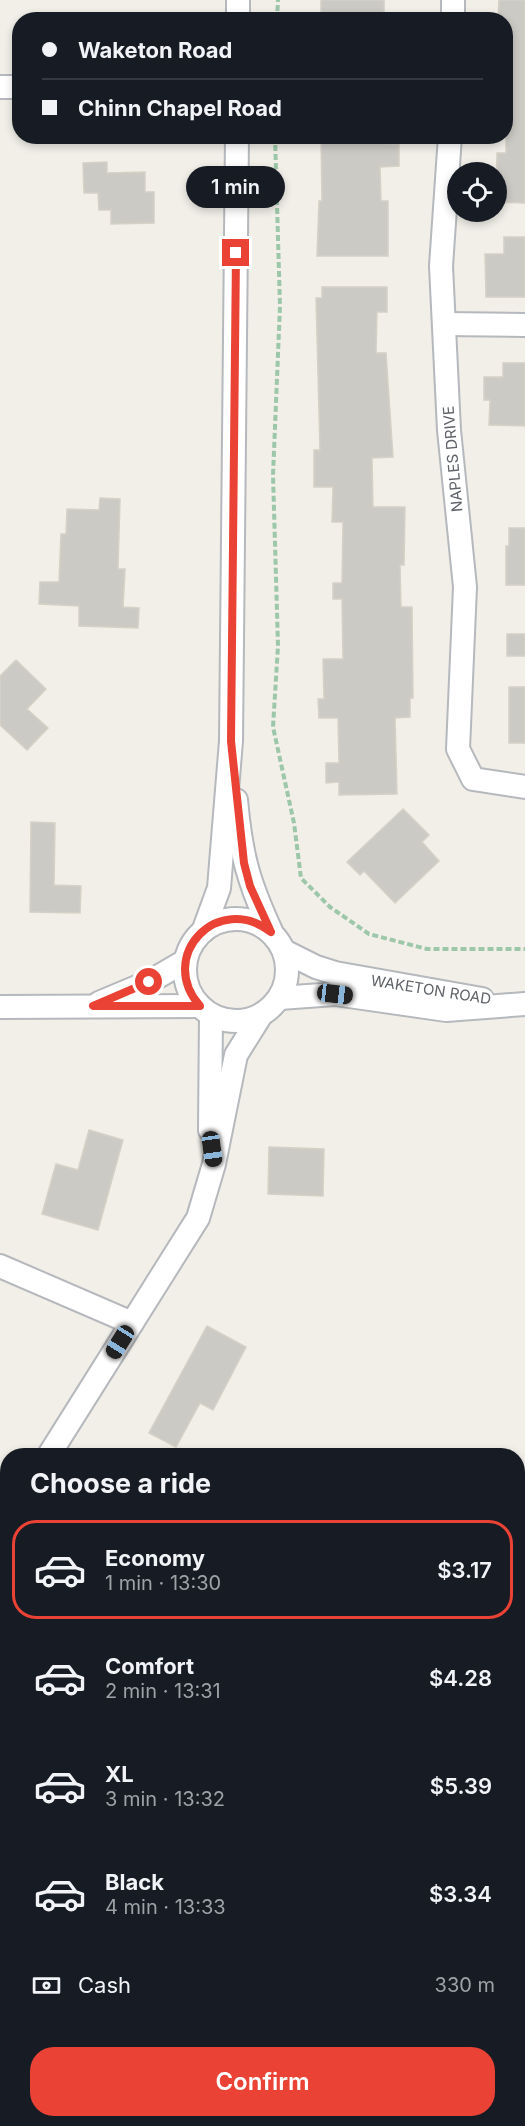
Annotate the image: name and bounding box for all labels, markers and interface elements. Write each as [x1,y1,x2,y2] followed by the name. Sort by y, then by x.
[78,37,232,63] text: Waketon Road
[78,95,282,121] text: Chinn Chapel Road
[447,162,507,222] map controls
[447,162,507,222] button: locate
[186,166,286,208] callout: 1 min
[211,175,260,199] text: 1 min
[222,239,249,266] route end
[438,405,467,513] street label: NAPLES DRIVE
[135,968,162,995] route start
[370,971,493,1008] street label: WAKETON ROAD
[316,983,354,1005] car
[201,1130,223,1168] car
[103,1322,137,1362] car
[30,1467,211,1500] text: Choose a ride
[33,1543,87,1597] icon: car
[105,1545,205,1571] text: Economy
[437,1557,492,1583] text: $3.17
[105,1571,221,1595] text: 1 min · 13:30
[33,1651,87,1705] icon: car
[105,1653,194,1679] text: Comfort
[429,1665,492,1691] text: $4.28
[105,1679,221,1703] text: 2 min · 13:31
[33,1759,87,1813] icon: car
[105,1761,134,1787] text: XL
[430,1773,492,1799] text: $5.39
[105,1787,225,1811] text: 3 min · 13:32
[33,1867,87,1921] icon: car
[105,1869,164,1895] text: Black
[429,1881,492,1907] text: $3.34
[105,1895,226,1919] text: 4 min · 13:33
[30,1969,63,2002] icon: cash
[78,1972,131,1998] text: Cash
[435,1973,495,1997] text: 330 m
[30,2047,495,2116] button: Confirm

